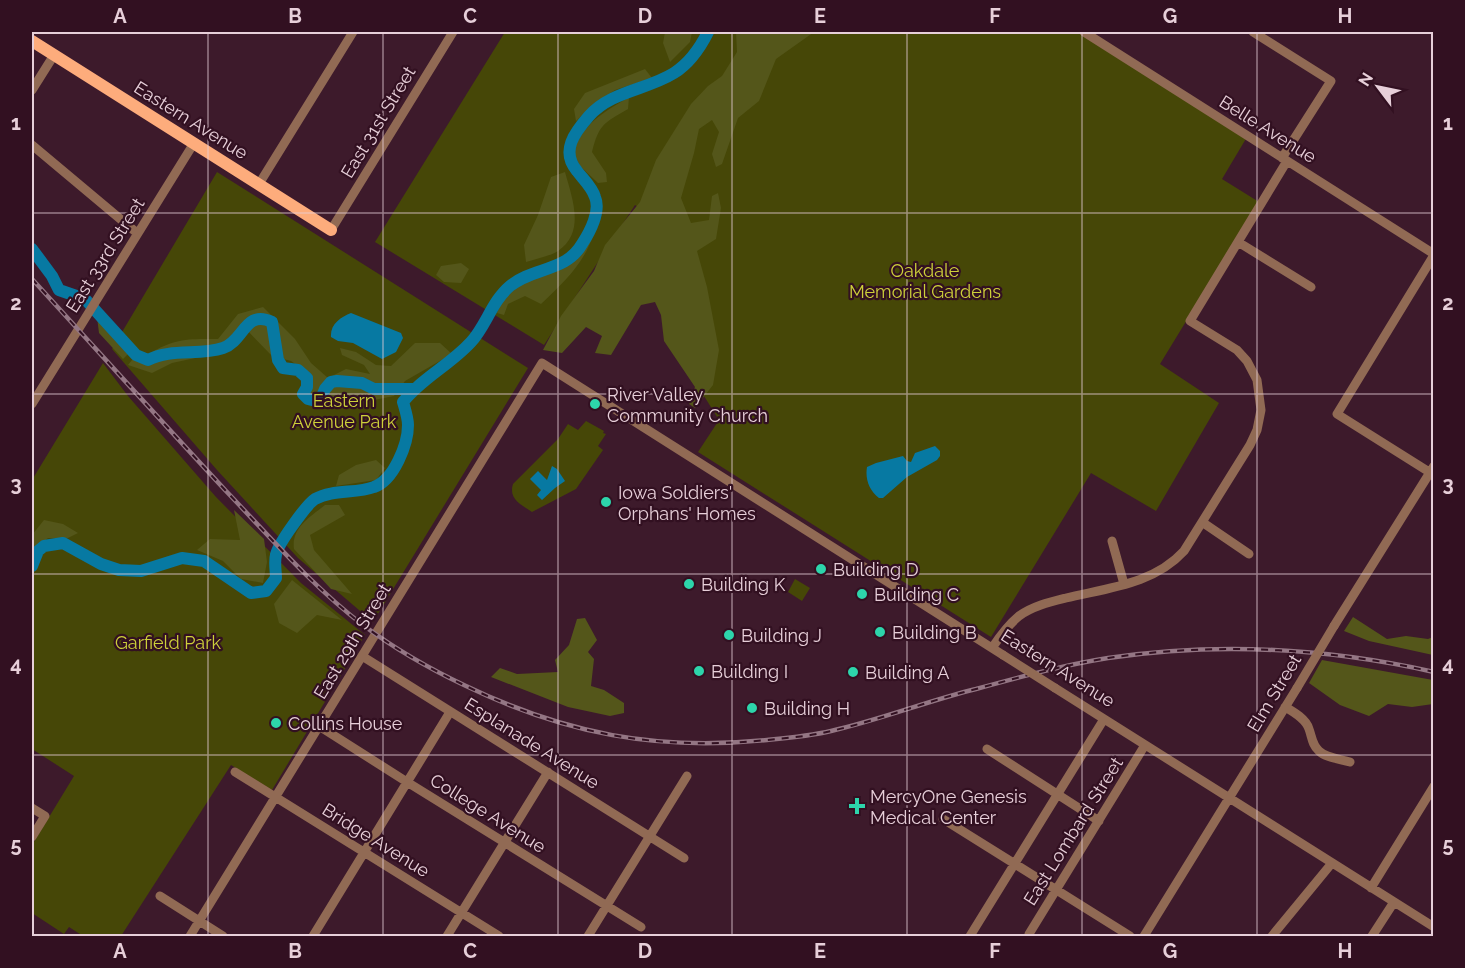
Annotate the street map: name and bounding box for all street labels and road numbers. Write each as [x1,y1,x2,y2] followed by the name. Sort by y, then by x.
[336,62,420,182] street label: East 31st Street
[130,77,252,164] street label: Eastern Avenue
[1216,91,1321,167] street label: Belle Avenue
[61,194,149,316] street label: East 33rd Street
[309,579,395,703] street label: East 29th Street
[997,625,1119,712] street label: Eastern Avenue
[1243,650,1305,736] street label: Elm Street
[461,693,604,793] street label: Esplanade Avenue
[1019,753,1127,909] street label: East Lombard Street
[426,769,550,857] street label: College Avenue
[319,799,434,882] street label: Bridge Avenue

